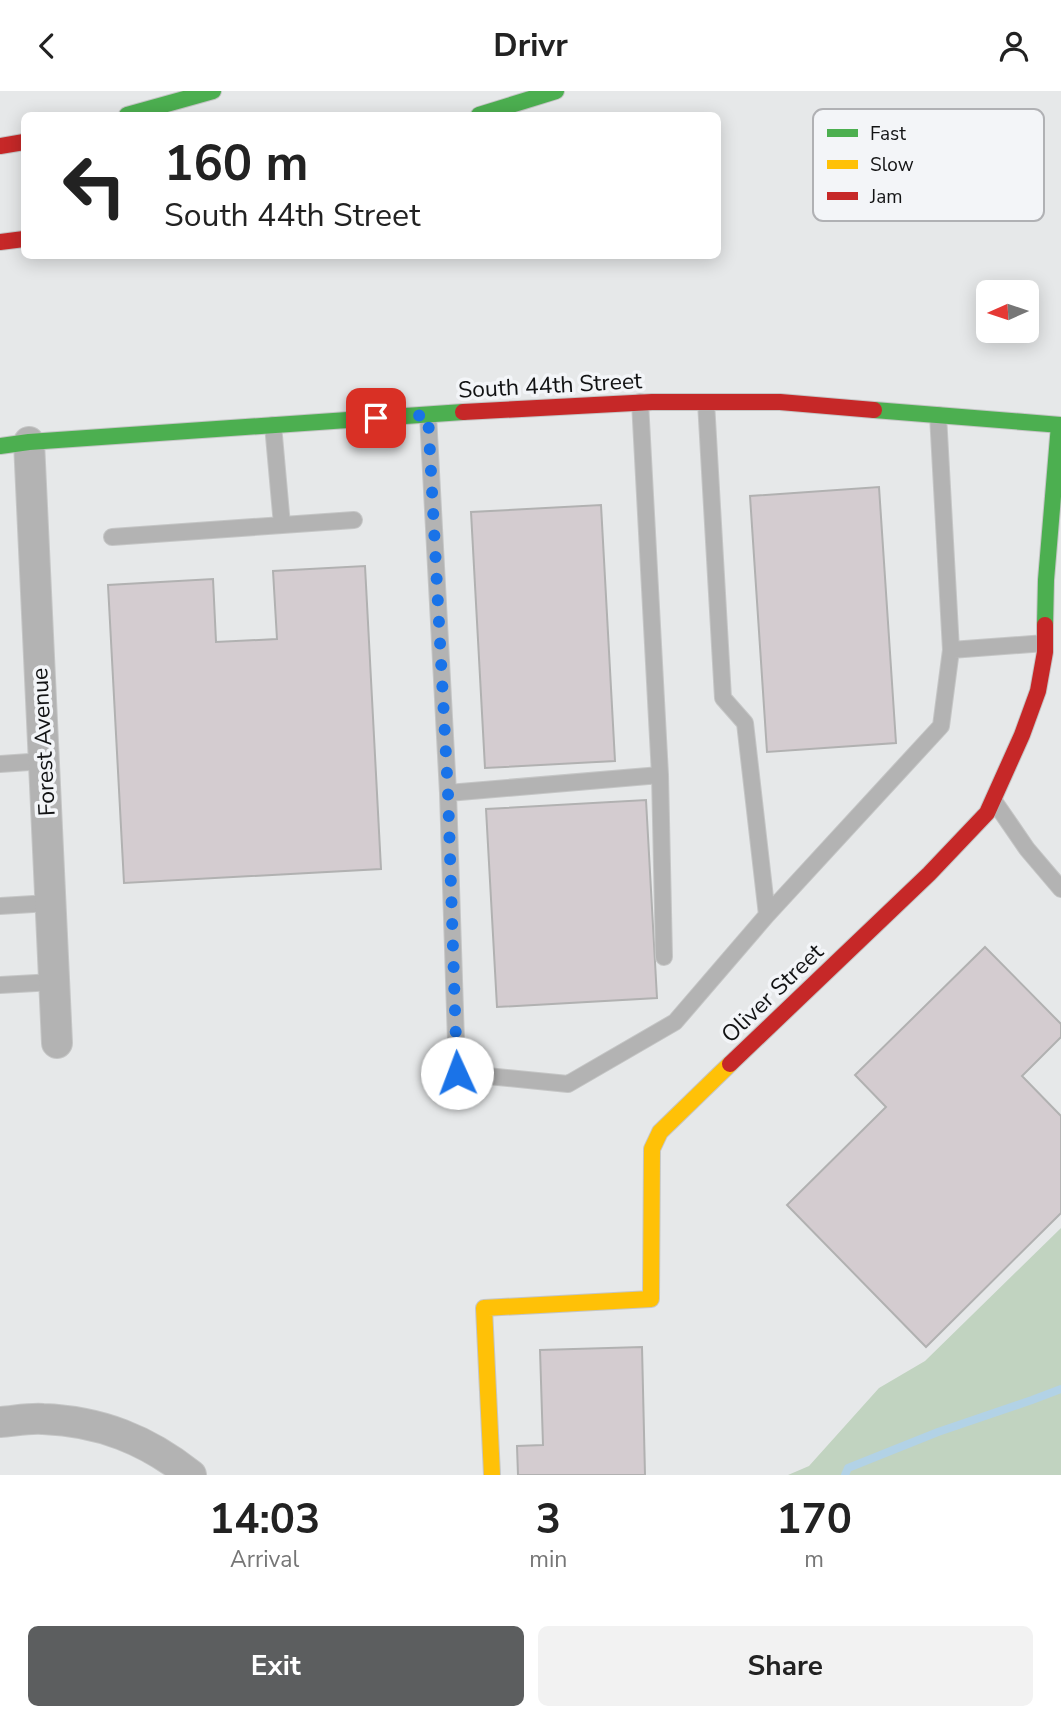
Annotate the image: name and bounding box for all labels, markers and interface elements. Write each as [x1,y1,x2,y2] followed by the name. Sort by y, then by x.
[493,24,568,67] text: Drivr
[28,27,66,65] icon: back
[995,27,1033,65] icon: person
[813,109,1044,221] legend
[870,121,906,147] text: Fast
[164,130,308,197] text: 160 m
[49,140,140,231] icon: left
[870,152,914,178] text: Slow
[869,184,903,210] text: Jam
[164,194,420,237] text: South 44th Street
[976,280,1040,343] north arrow
[976,280,1039,343] map controls
[457,365,644,406] street label: South 44th Street
[346,388,406,448] pin
[357,399,395,437] icon: arrive
[24,667,63,817] street label: Forest Avenue
[715,936,831,1050] street label: Oliver Street
[420,1036,494,1110] position arrow
[209,1491,320,1548] text: 14:03
[536,1491,561,1548] text: 3
[776,1491,852,1548] text: 170
[230,1544,299,1575] text: Arrival
[529,1544,567,1575] text: min
[804,1544,824,1575] text: m
[28,1626,524,1706] button: Exit
[538,1626,1033,1706] button: Share

